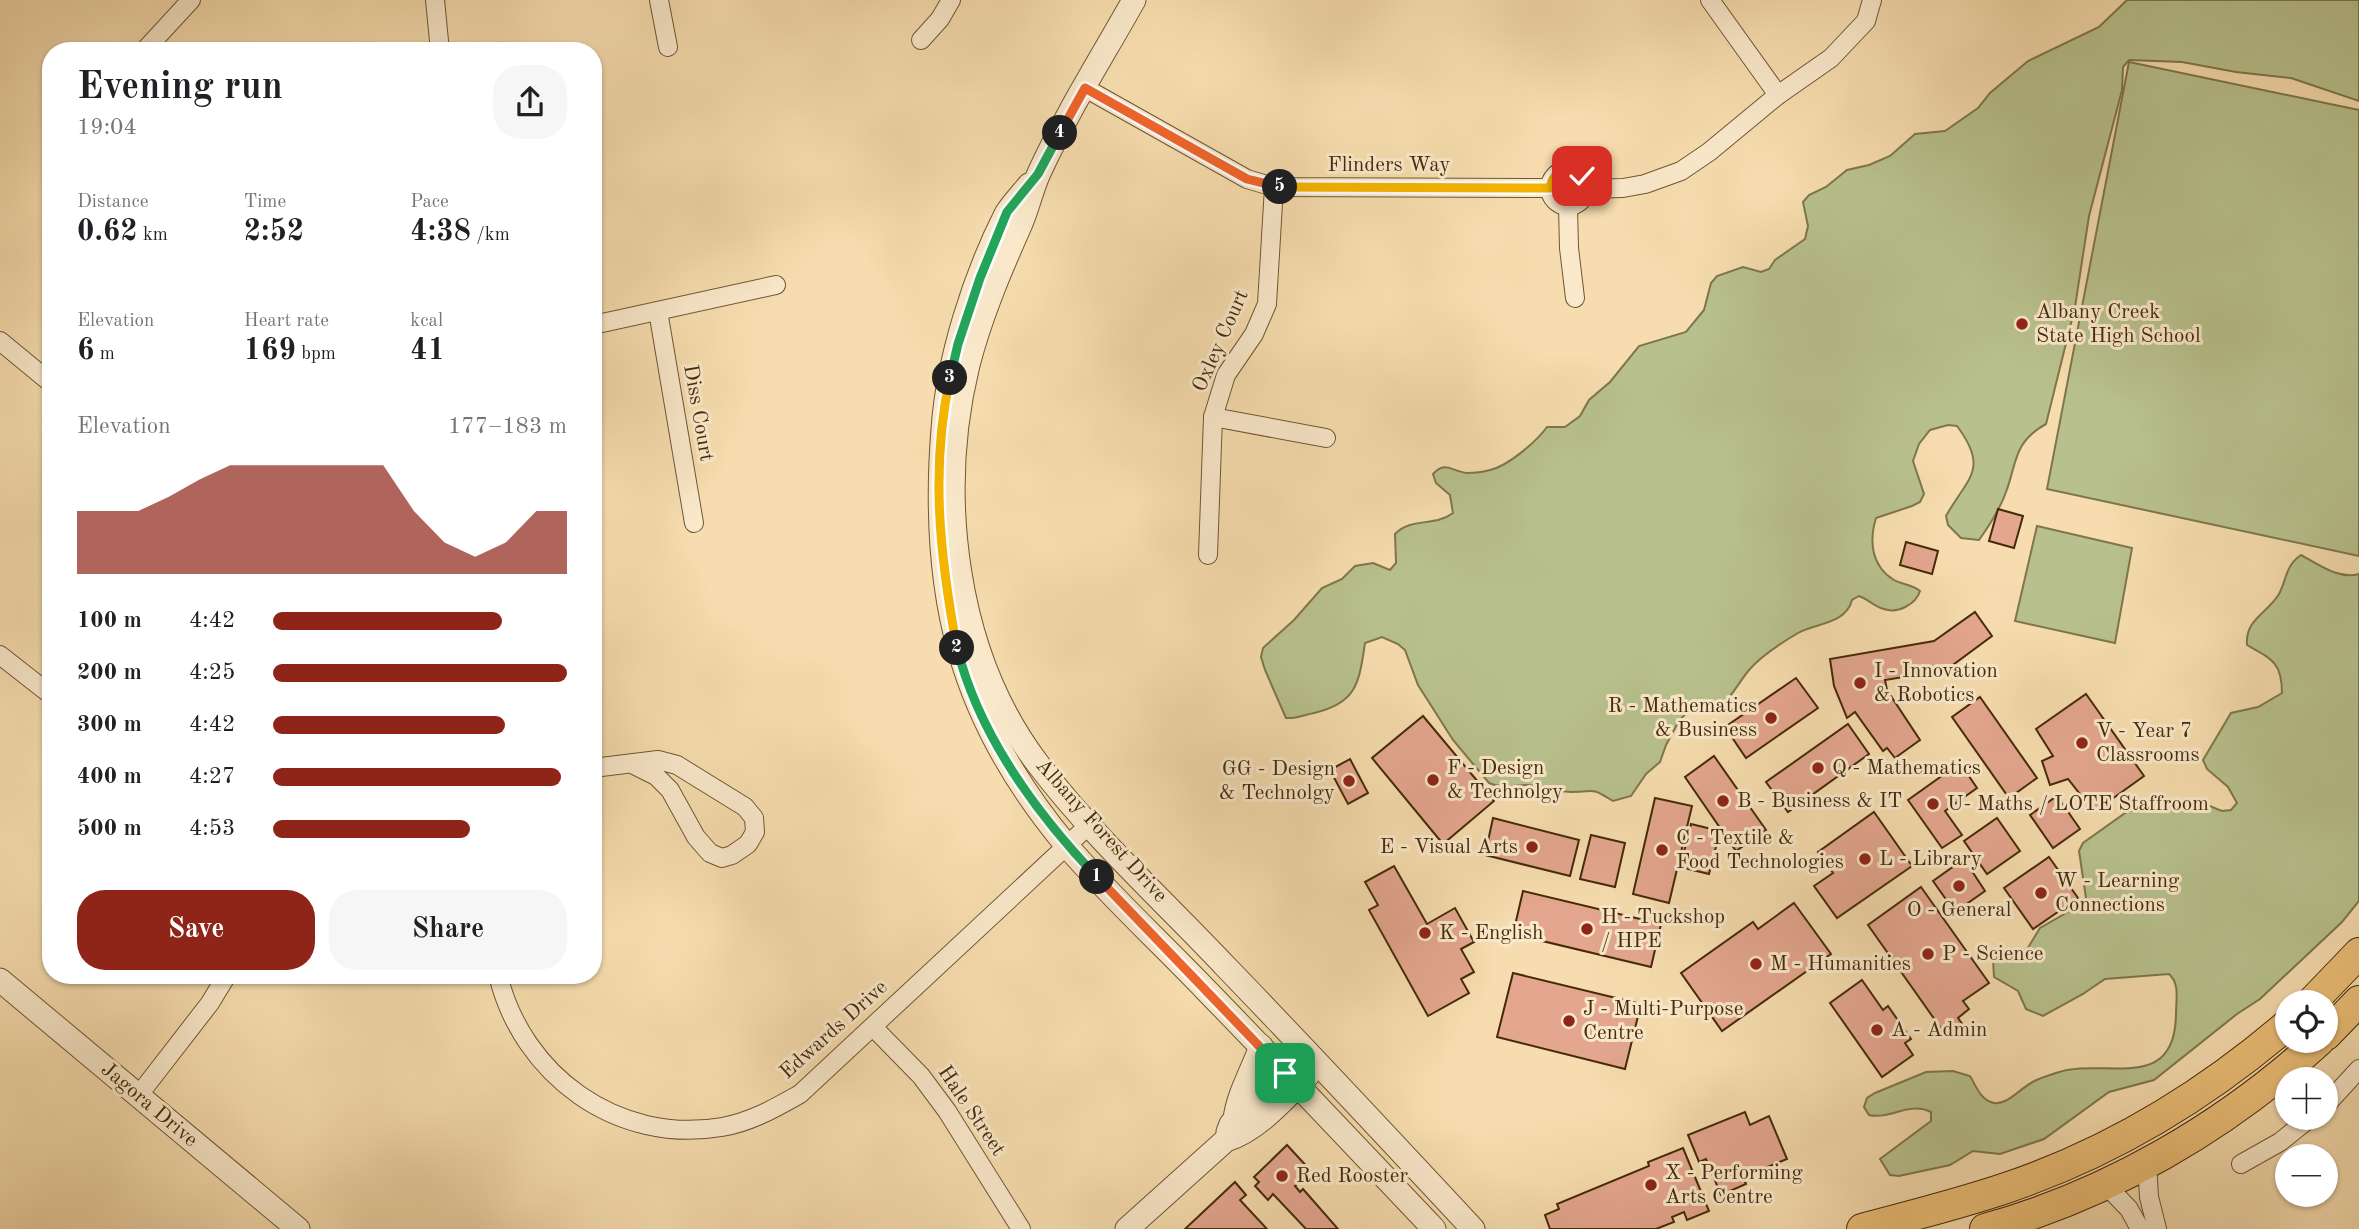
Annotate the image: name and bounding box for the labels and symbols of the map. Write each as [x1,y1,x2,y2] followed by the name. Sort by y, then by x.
[1042,116,1078,150] pin: 4
[1552,146,1612,206] pin
[1327,155,1451,176] street label: Flinders Way
[1262,170,1298,204] pin: 5
[1189,287,1253,395] street label: Oxley Court
[2036,302,2201,347] place label: Albany Creek State High School
[2014,316,2030,332] marker: Albany Creek State High School
[932,360,968,396] pin: 3
[679,363,717,463] street label: Diss Court
[940,630,974,666] pin: 2
[1874,661,1998,706] place label: I - Innovation & Robotics
[1852,675,1868,691] marker: I - Innovation & Robotics
[1608,696,1757,741] place label: R - Mathematics & Business
[1763,710,1779,726] marker: R - Mathematics & Business
[2096,721,2200,766] place label: V - Year 7 Classrooms
[2074,735,2090,751] marker: V - Year 7 Classrooms
[1031,755,1171,907] street label: Albany Forest Drive
[1447,758,1563,803] place label: F - Design & Technolgy
[1832,758,1981,779] place label: Q - Mathematics
[1219,759,1335,804] place label: GG - Design & Technolgy
[1810,760,1826,776] marker: Q - Mathematics
[1425,772,1441,788] marker: F - Design & Technolgy
[1341,773,1357,789] marker: GG - Design & Technolgy
[1737,791,1902,812] place label: B - Business & IT
[1715,793,1731,809] marker: B - Business & IT
[1947,794,2209,815] place label: U- Maths / LOTE Staffroom
[1925,796,1941,812] marker: U- Maths / LOTE Staffroom
[1676,828,1844,873] place label: C - Textile & Food Technologies
[1380,837,1518,858] place label: E - Visual Arts
[1524,839,1540,855] marker: E - Visual Arts
[1654,842,1670,858] marker: C - Textile & Food Technologies
[1879,849,1982,870] place label: L - Library
[1857,851,1873,867] marker: L - Library
[1080,860,1114,894] pin: 1
[2055,871,2180,916] place label: W - Learning Connections
[1951,878,1967,894] marker: O - General
[2033,885,2049,901] marker: W - Learning Connections
[1907,900,2012,921] place label: O - General
[1601,907,1725,952] place label: H - Tuckshop / HPE
[1579,921,1595,937] marker: H - Tuckshop / HPE
[1439,923,1543,944] place label: K - English
[1417,925,1433,941] marker: K - English
[1942,944,2043,965] place label: P - Science
[1920,946,1936,962] marker: P - Science
[1770,954,1911,975] place label: M - Humanities
[1748,956,1764,972] marker: M - Humanities
[776,977,892,1083] street label: Edwards Drive
[1583,999,1743,1044] place label: J - Multi-Purpose Centre
[1561,1013,1577,1029] marker: J - Multi-Purpose Centre
[1891,1020,1987,1041] place label: A - Admin
[1869,1022,1885,1038] marker: A - Admin
[1255,1043,1315,1103] pin
[97,1059,201,1151] street label: Jagora Drive
[933,1062,1009,1160] street label: Hale Street
[1665,1163,1803,1208] place label: X - Performing Arts Centre
[1296,1166,1409,1187] place label: Red Rooster
[1274,1168,1290,1184] marker: Red Rooster
[1643,1177,1659,1193] marker: X - Performing Arts Centre

